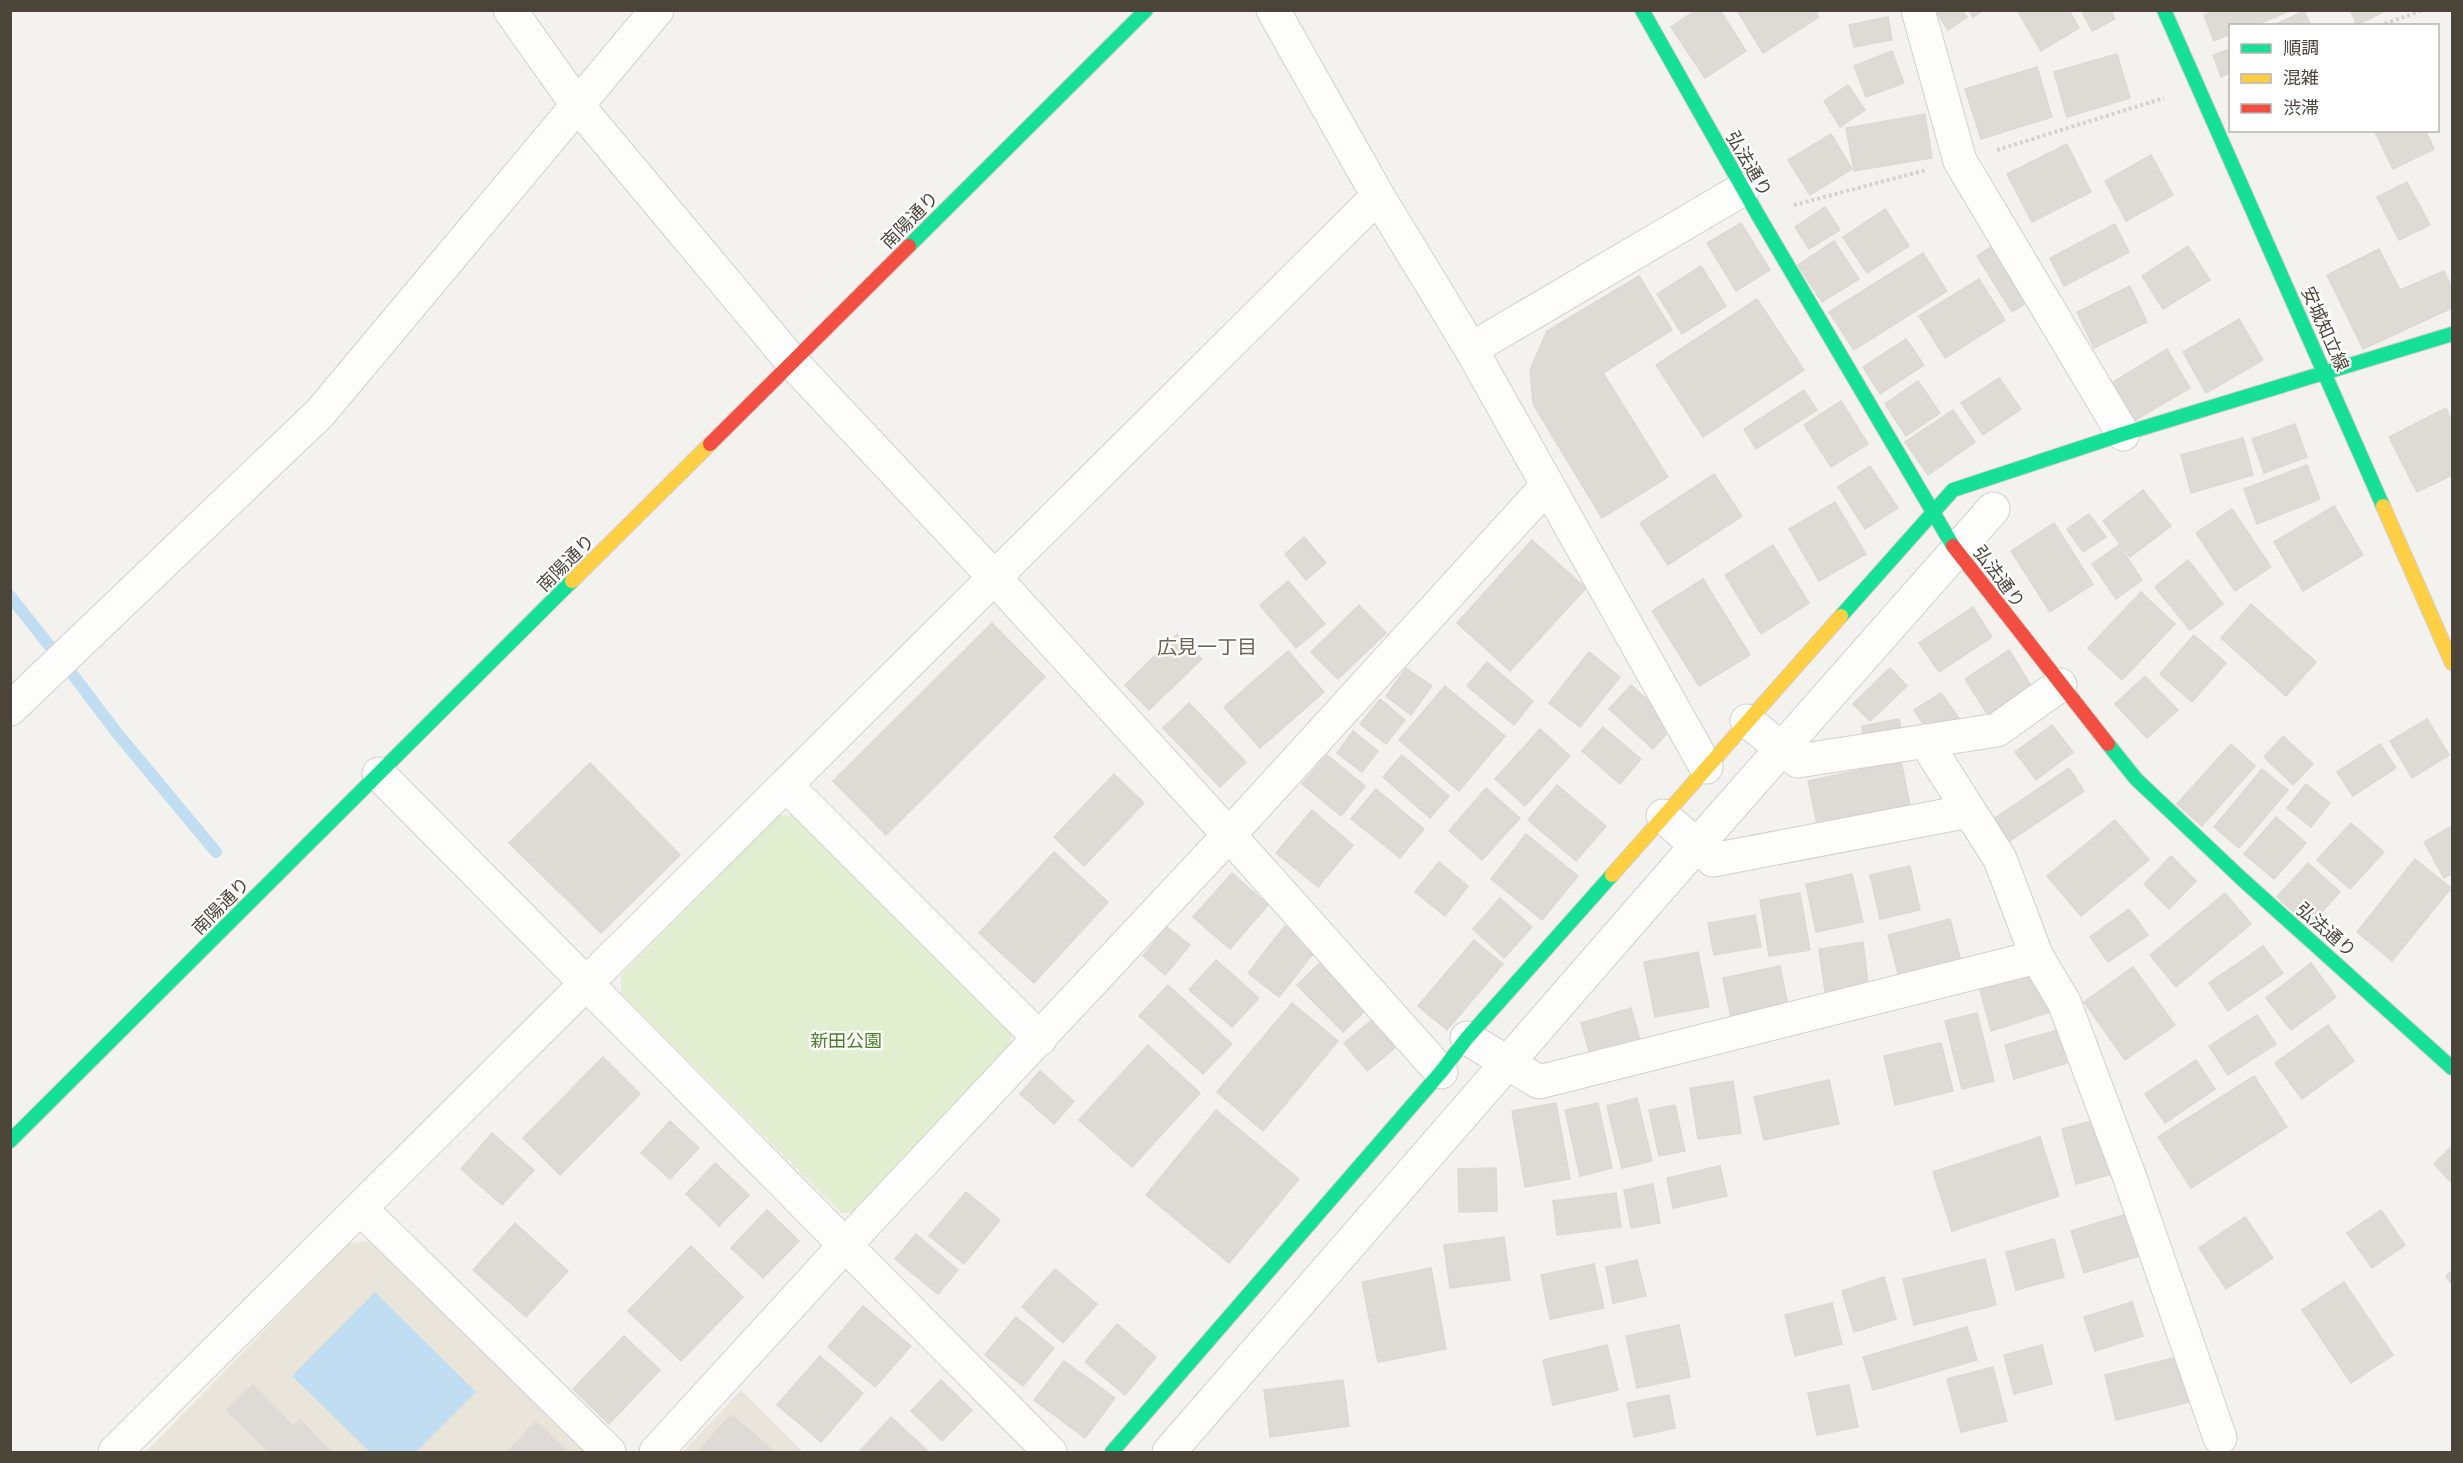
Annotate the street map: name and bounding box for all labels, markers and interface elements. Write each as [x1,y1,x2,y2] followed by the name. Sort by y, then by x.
[2229,24,2439,132] legend
[2283,34,2319,61] text: 順調
[2283,64,2319,91] text: 混雑
[2283,94,2319,121] text: 渋滞
[1720,126,1779,202] street label: 弘法通り
[875,185,945,255] street label: 南陽通り
[2295,282,2356,375] street label: 安城知立線
[531,528,601,598] street label: 南陽通り
[1967,540,2032,614] street label: 弘法通り
[1157,631,1257,662] district label: 広見一丁目
[186,871,256,941] street label: 南陽通り
[2290,896,2362,963] street label: 弘法通り
[810,1027,882,1054] park label: 新田公園

